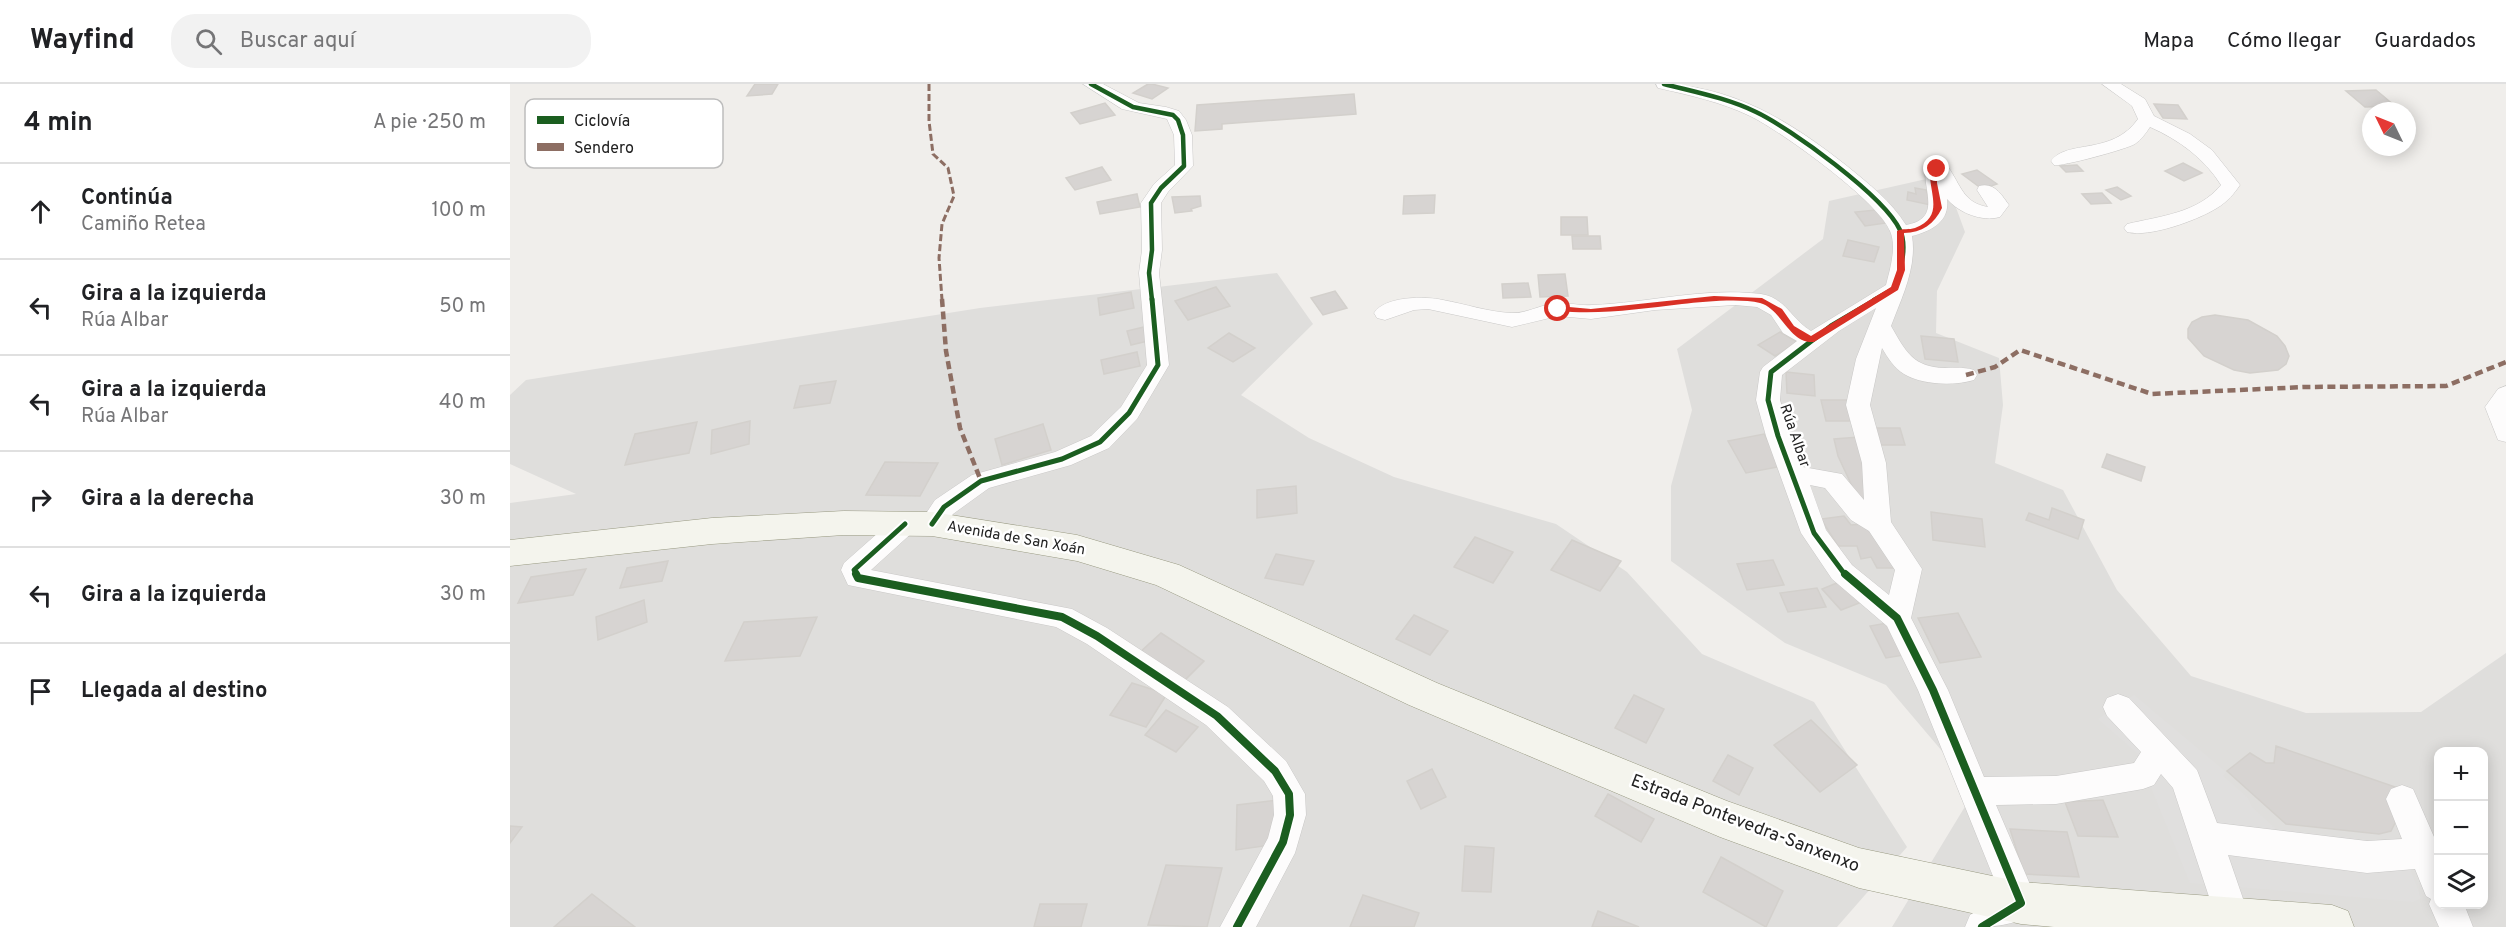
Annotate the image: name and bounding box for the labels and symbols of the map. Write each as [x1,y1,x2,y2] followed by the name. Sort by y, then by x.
[525,99,723,168] legend
[2362,102,2416,156] north arrow
[574,112,630,132] text: Ciclovía
[574,139,634,159] text: Sendero
[1923,155,1949,181] route end
[1544,295,1570,321] route start
[1774,402,1814,470] street label: Rúa Albar
[946,518,1086,560] street label: Avenida de San Xoán
[1627,770,1863,878] street label: Estrada Pontevedra-Sanxenxo

